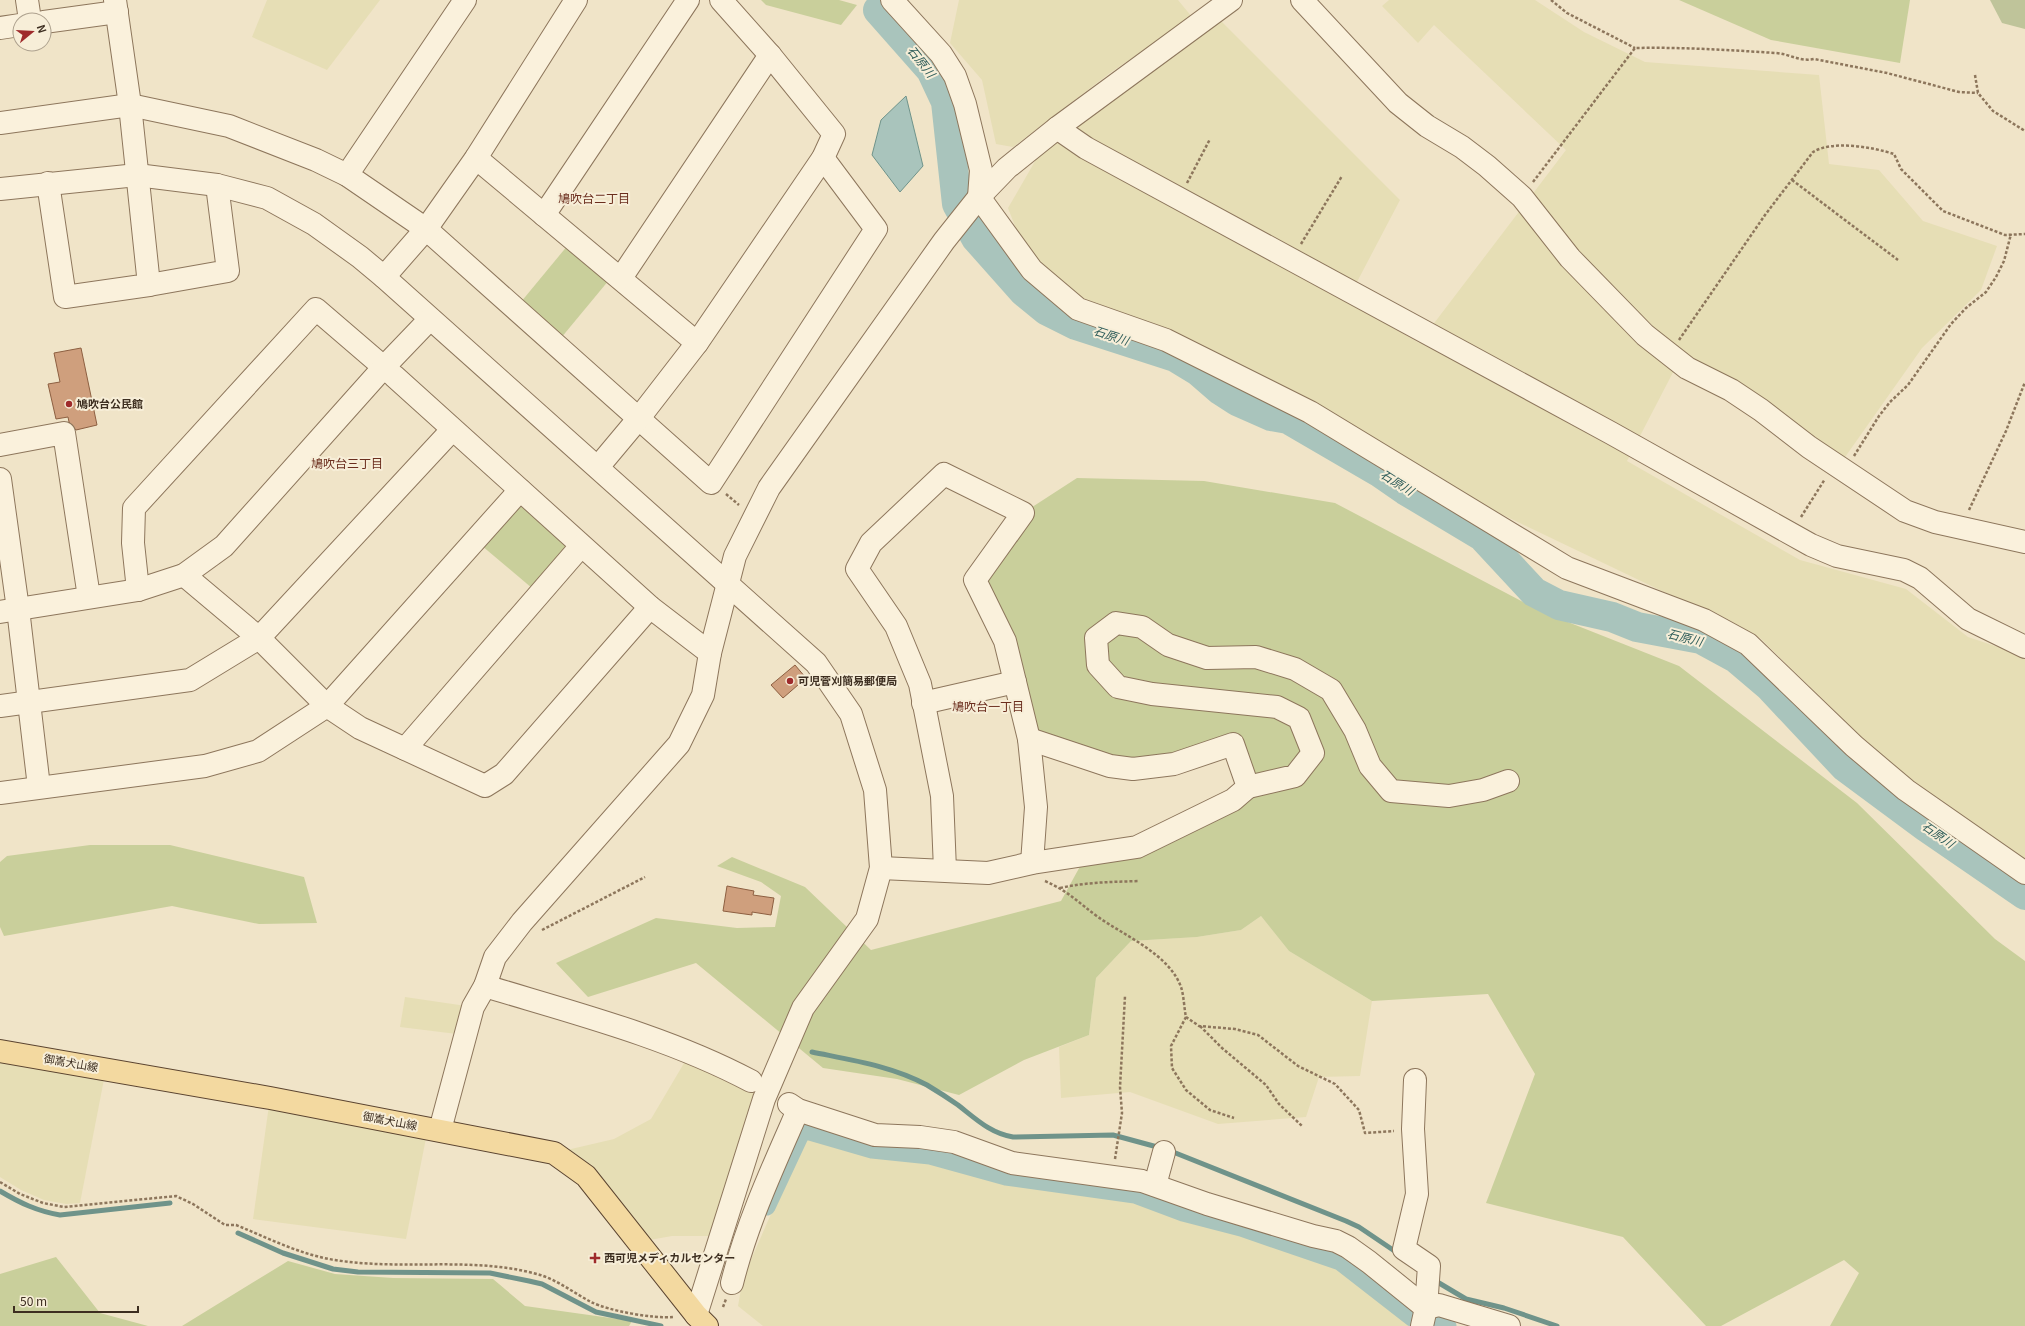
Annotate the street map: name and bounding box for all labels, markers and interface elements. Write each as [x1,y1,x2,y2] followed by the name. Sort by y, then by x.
[12,12,52,52] north arrow
[34,22,51,35] text: N
[904,42,941,82] water label: 石原川
[558,189,630,206] district label: 鳩吹台二丁目
[1092,321,1133,349] water label: 石原川
[77,395,143,411] place label: 鳩吹台公民館
[64,399,74,409] marker: 鳩吹台公民館
[311,454,383,471] district label: 鳩吹台三丁目
[1378,465,1419,500] water label: 石原川
[1666,624,1707,650] water label: 石原川
[798,672,897,688] place label: 可児菅刈簡易郵便局
[785,676,795,686] marker: 可児菅刈簡易郵便局
[952,697,1024,714] district label: 鳩吹台一丁目
[1919,816,1960,852] water label: 石原川
[42,1049,100,1075] street label: 御嵩犬山線
[361,1107,419,1133] street label: 御嵩犬山線
[604,1249,735,1265] place label: 西可児メディカルセンター
[589,1252,601,1264] marker: 西可児メディカルセンター
[14,1288,138,1314] scale bar
[20,1292,47,1309] text: 50 m

